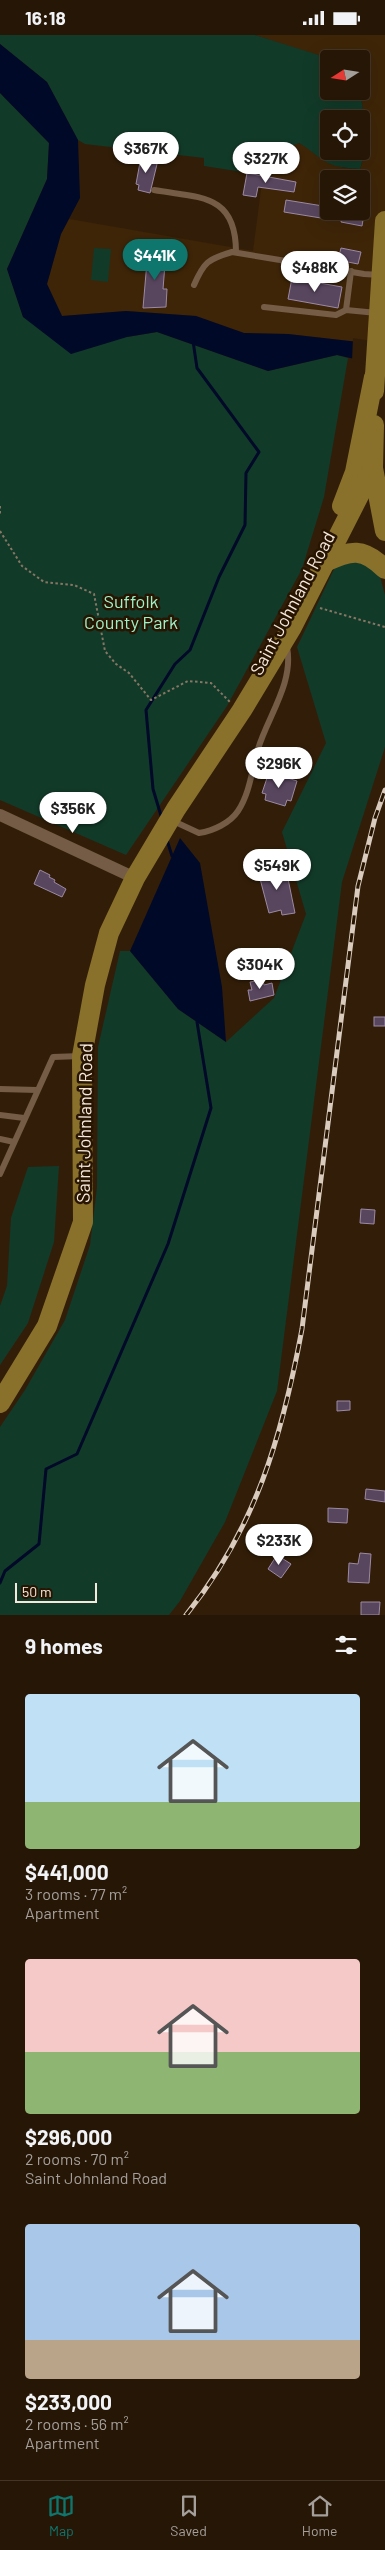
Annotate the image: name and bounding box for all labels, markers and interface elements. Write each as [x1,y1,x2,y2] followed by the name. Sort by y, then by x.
[25,6,66,29] text: 16:18
[320,50,370,100] north arrow
[320,50,370,220] map controls
[320,110,370,160] button: locate
[111,131,181,174] pin: $367K
[124,138,168,157] text: $367K
[231,141,301,184] pin: $327K
[244,148,288,167] text: $327K
[320,170,370,220] button: layers
[120,239,190,281] pin: $441K
[134,245,176,264] text: $441K
[280,251,350,293] pin: $488K
[292,257,338,276] text: $488K
[245,527,339,679] street label: Saint Johnland Road
[84,590,178,633] park label: Suffolk County Park
[244,747,314,789] pin: $296K
[256,753,302,772] text: $296K
[38,791,108,834] pin: $356K
[50,798,96,817] text: $356K
[242,849,312,891] pin: $549K
[254,855,300,874] text: $549K
[225,947,295,990] pin: $304K
[237,954,283,973] text: $304K
[72,1043,96,1203] street label: Saint Johnland Road
[244,1523,314,1566] pin: $233K
[256,1530,302,1549] text: $233K
[15,1580,98,1603] scale bar
[22,1583,51,1600] text: 50 m
[332,1631,360,1659] icon: filters
[25,1633,103,1658] text: 9 homes
[148,1726,238,1816] icon: home
[25,1859,109,1884] text: $441,000
[25,1884,127,1903] text: 3 rooms · 77 m²
[25,1903,100,1922] text: Apartment
[148,1991,238,2081] icon: home
[25,2124,112,2149] text: $296,000
[25,2149,129,2168] text: 2 rooms · 70 m²
[25,2168,167,2187] text: Saint Johnland Road
[148,2256,238,2346] icon: home
[25,2389,112,2414] text: $233,000
[25,2414,129,2433] text: 2 rooms · 56 m²
[25,2433,100,2452] text: Apartment
[47,2492,75,2539] tab: Map
[170,2492,207,2539] tab: Saved
[302,2492,338,2539] tab: Home

